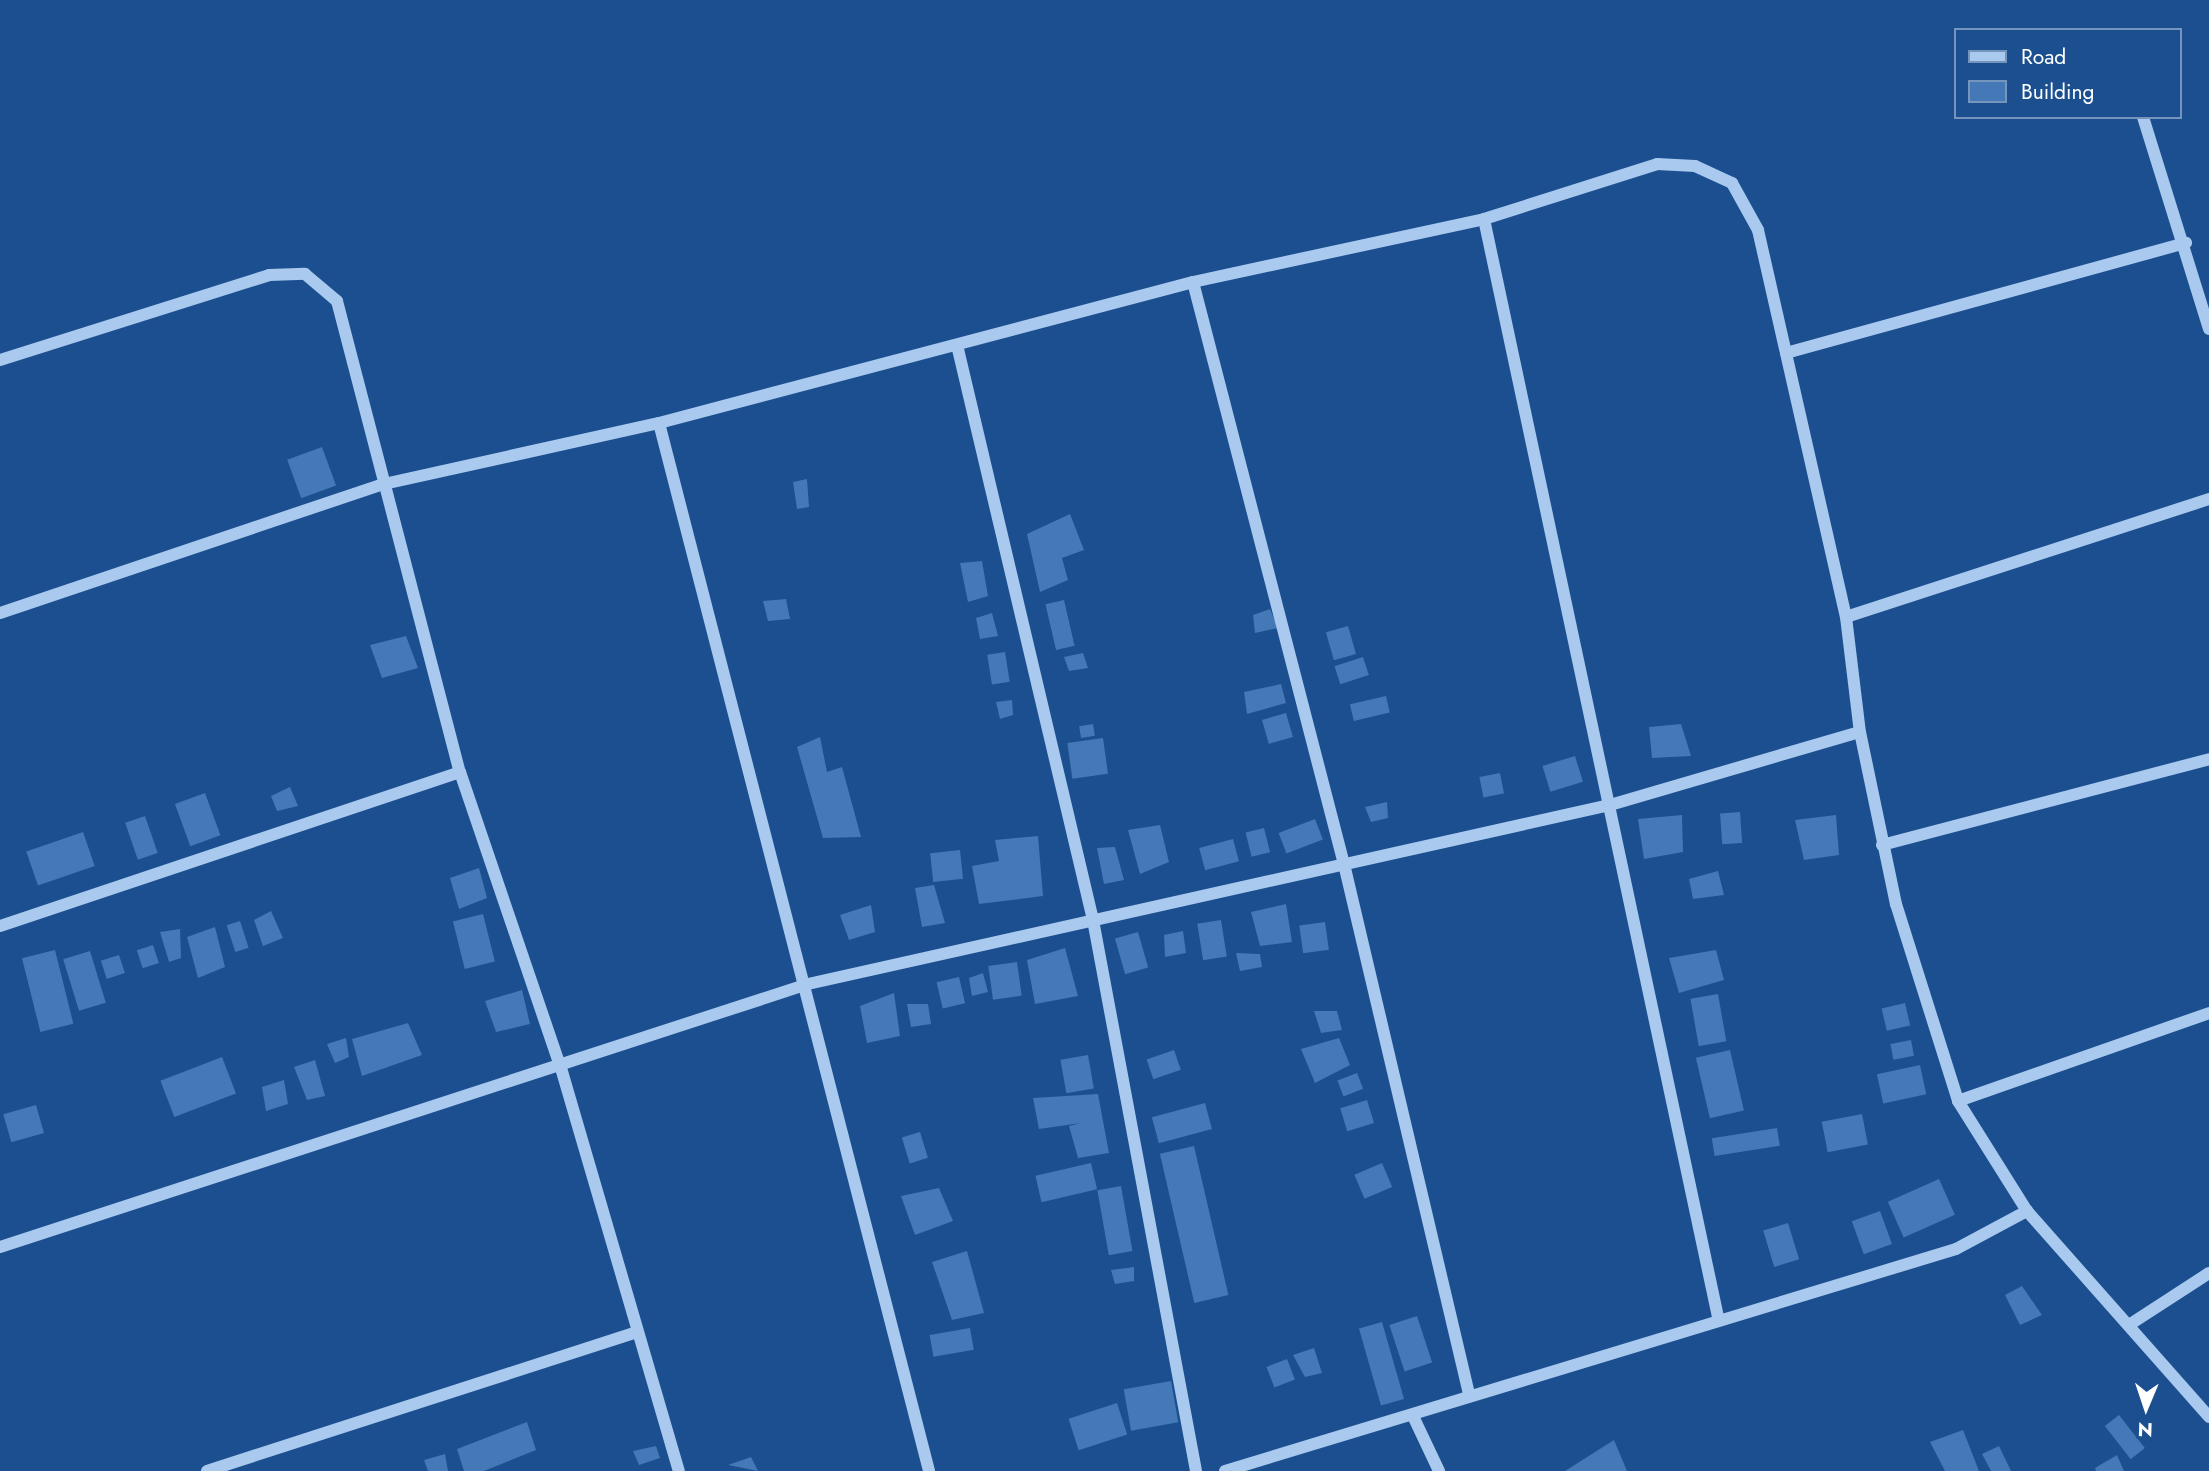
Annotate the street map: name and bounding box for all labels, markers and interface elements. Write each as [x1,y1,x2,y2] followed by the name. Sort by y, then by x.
[1954,28,2181,119] legend
[2021,42,2066,72] text: Road
[2021,77,2094,107] text: Building
[2111,1373,2181,1443] north arrow
[2137,1416,2153,1443] text: N

